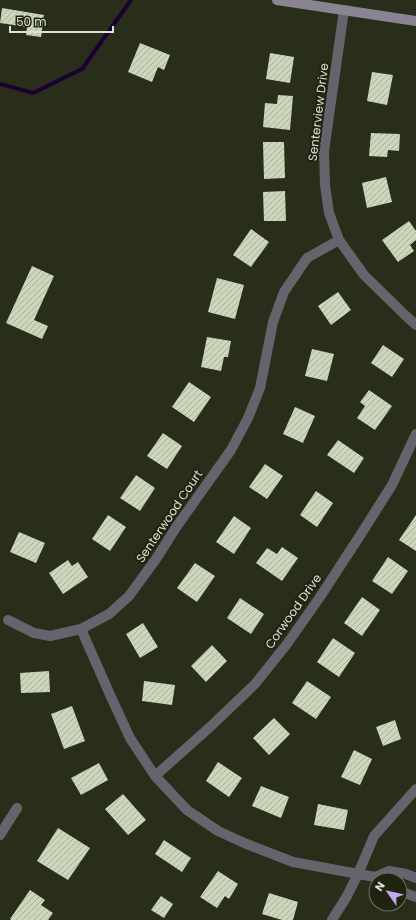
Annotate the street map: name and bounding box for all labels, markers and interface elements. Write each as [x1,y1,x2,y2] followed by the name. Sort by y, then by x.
[10,8,113,34] scale bar
[16,13,47,30] text: 50 m
[304,62,332,162] street label: Senterview Drive
[132,466,206,566] street label: Senterwood Court
[261,570,325,652] street label: Corwood Drive
[368,872,408,912] north arrow
[371,879,389,894] text: N

